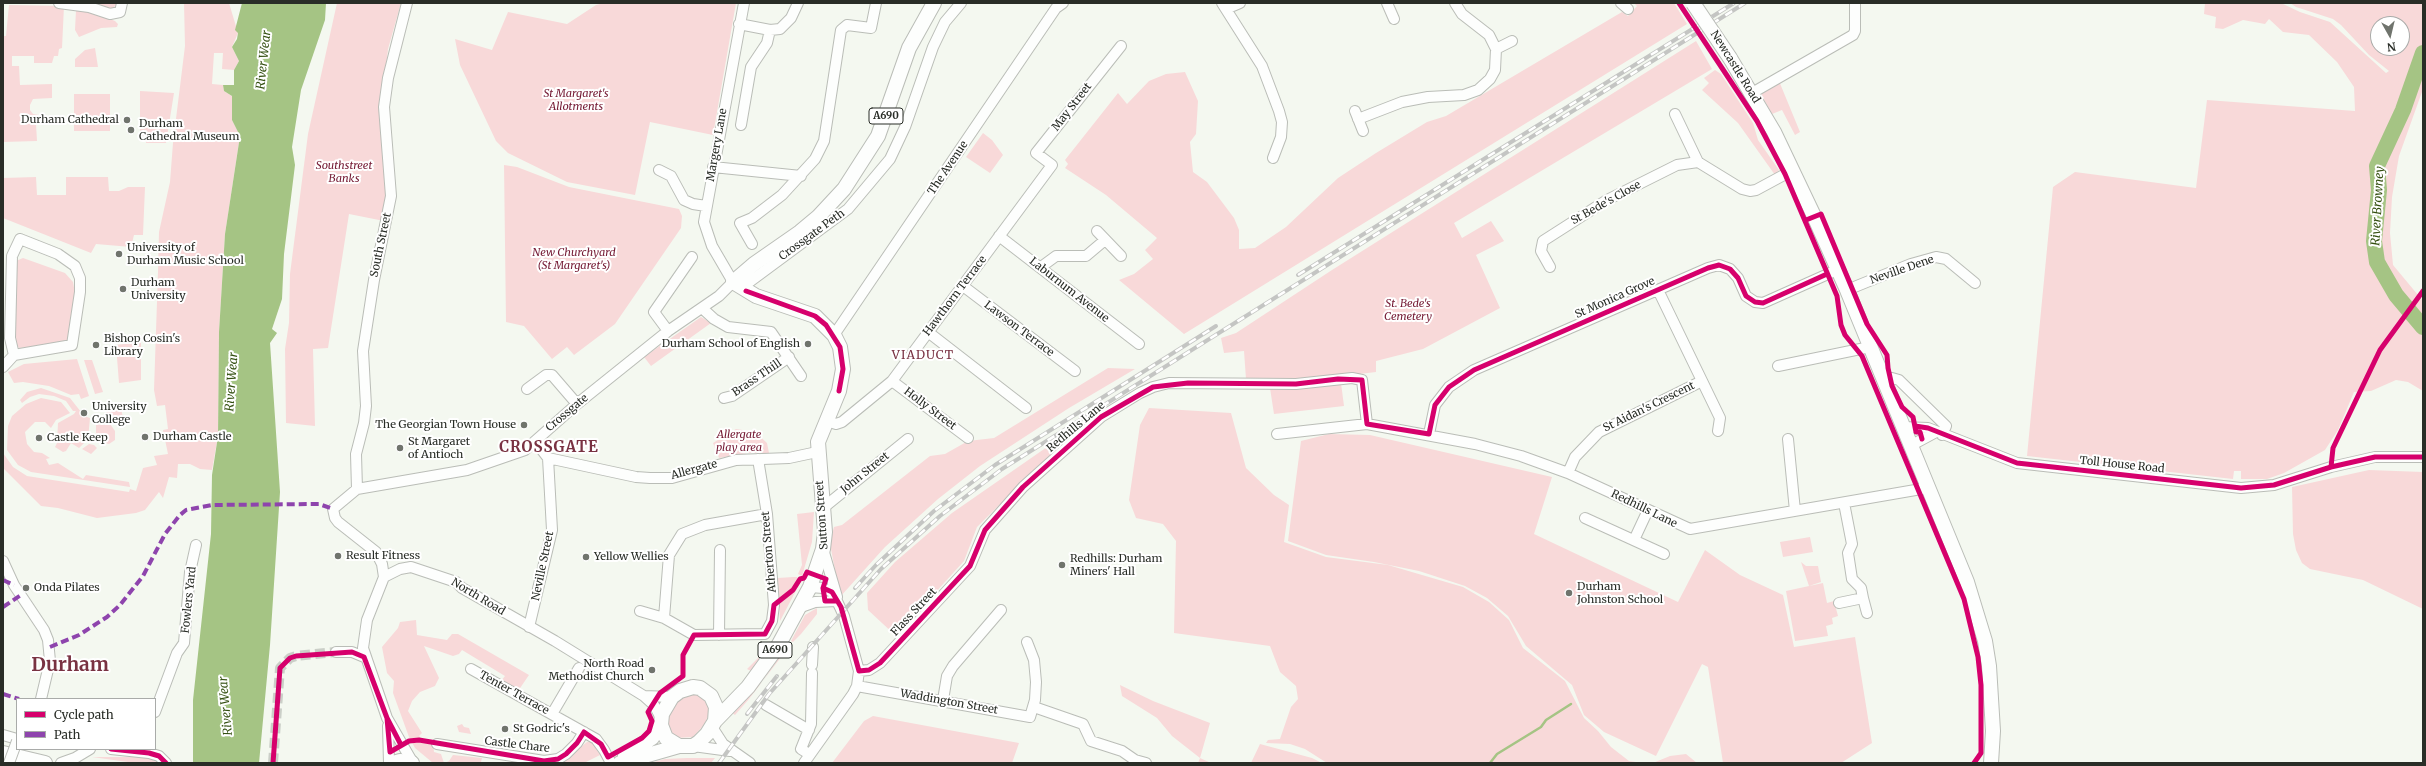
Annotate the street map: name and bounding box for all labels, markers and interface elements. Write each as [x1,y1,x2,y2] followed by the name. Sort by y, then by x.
[2370,16,2410,56] north arrow
[1707,28,1763,106] street label: Newcastle Road
[254,30,274,90] water label: River Wear
[2386,39,2397,54] text: N
[1049,80,1095,134] street label: May Street
[543,87,609,113] park label: St Margaret's Allotments
[704,107,730,183] street label: Margery Lane
[869,108,903,124] road number: A690
[21,113,119,127] place label: Durham Cathedral
[122,115,132,125] marker: Durham Cathedral
[139,117,239,143] place label: Durham Cathedral Museum
[126,125,136,135] marker: Durham Cathedral Museum
[925,139,971,197] street label: The Avenue
[316,159,372,185] park label: Southstreet Banks
[2369,166,2387,246] water label: River Browney
[1569,178,1643,228] street label: St Bede's Close
[777,207,847,263] street label: Crossgate Peth
[368,212,394,278] street label: South Street
[127,241,244,267] place label: University of Durham Music School
[532,246,616,272] park label: New Churchyard (St Margaret's)
[114,249,124,259] marker: University of Durham Music School
[921,253,989,339] street label: Hawthorn Terrace
[1868,253,1936,287] street label: Neville Dene
[1027,255,1111,325] street label: Laburnum Avenue
[1573,274,1657,322] street label: St Monica Grove
[131,276,186,302] place label: Durham University
[118,284,128,294] marker: Durham University
[1384,297,1432,323] park label: St. Bede's Cemetery
[981,298,1057,360] street label: Lawson Terrace
[104,332,180,358] place label: Bishop Cosin's Library
[662,337,800,351] place label: Durham School of English
[803,339,813,349] marker: Durham School of English
[91,340,101,350] marker: Bishop Cosin's Library
[892,349,954,363] district label: VIADUCT
[223,352,241,412] water label: River Wear
[730,357,784,399] street label: Brass Thill
[1601,379,1697,435] street label: St Aidan's Crescent
[901,385,959,433] street label: Holly Street
[543,392,591,434] street label: Crossgate
[1044,399,1108,455] street label: Redhills Lane
[92,400,147,426] place label: University College
[79,408,89,418] marker: University College
[375,418,516,432] place label: The Georgian Town House
[519,420,529,430] marker: The Georgian Town House
[716,428,762,454] park label: Allergate play area
[153,430,232,444] place label: Durham Castle
[47,431,108,445] place label: Castle Keep
[140,432,150,442] marker: Durham Castle
[34,433,44,443] marker: Castle Keep
[408,435,470,461] place label: St Margaret of Antioch
[499,439,599,457] district label: CROSSGATE
[395,443,405,453] marker: St Margaret of Antioch
[838,449,892,497] street label: John Street
[2079,454,2165,476] street label: Toll House Road
[669,457,719,483] street label: Allergate
[813,480,831,550] street label: Sutton Street
[1609,487,1679,531] street label: Redhills Lane
[759,511,779,593] street label: Atherton Street
[529,530,557,602] street label: Neville Street
[346,549,420,563] place label: Result Fitness
[594,550,669,564] place label: Yellow Wellies
[333,551,343,561] marker: Result Fitness
[581,552,591,562] marker: Yellow Wellies
[1070,552,1162,578] place label: Redhills: Durham Miners' Hall
[1057,560,1067,570] marker: Redhills: Durham Miners' Hall
[179,566,199,634] street label: Fowlers Yard
[449,576,507,618] street label: North Road
[1577,580,1663,606] place label: Durham Johnston School
[34,581,100,595] place label: Onda Pilates
[21,583,31,593] marker: Onda Pilates
[888,585,940,639] street label: Flass Street
[1564,588,1574,598] marker: Durham Johnston School
[758,642,792,658] road number: A690
[31,655,109,677] district label: Durham
[548,657,644,683] place label: North Road Methodist Church
[647,665,657,675] marker: North Road Methodist Church
[477,668,551,718] street label: Tenter Terrace
[216,676,236,736] water label: River Wear
[899,687,999,717] street label: Waddington Street
[16,698,156,750] legend
[54,707,114,722] text: Cycle path
[513,722,570,736] place label: St Godric's
[500,724,510,734] marker: St Godric's
[54,727,80,742] text: Path
[484,734,550,756] street label: Castle Chare

